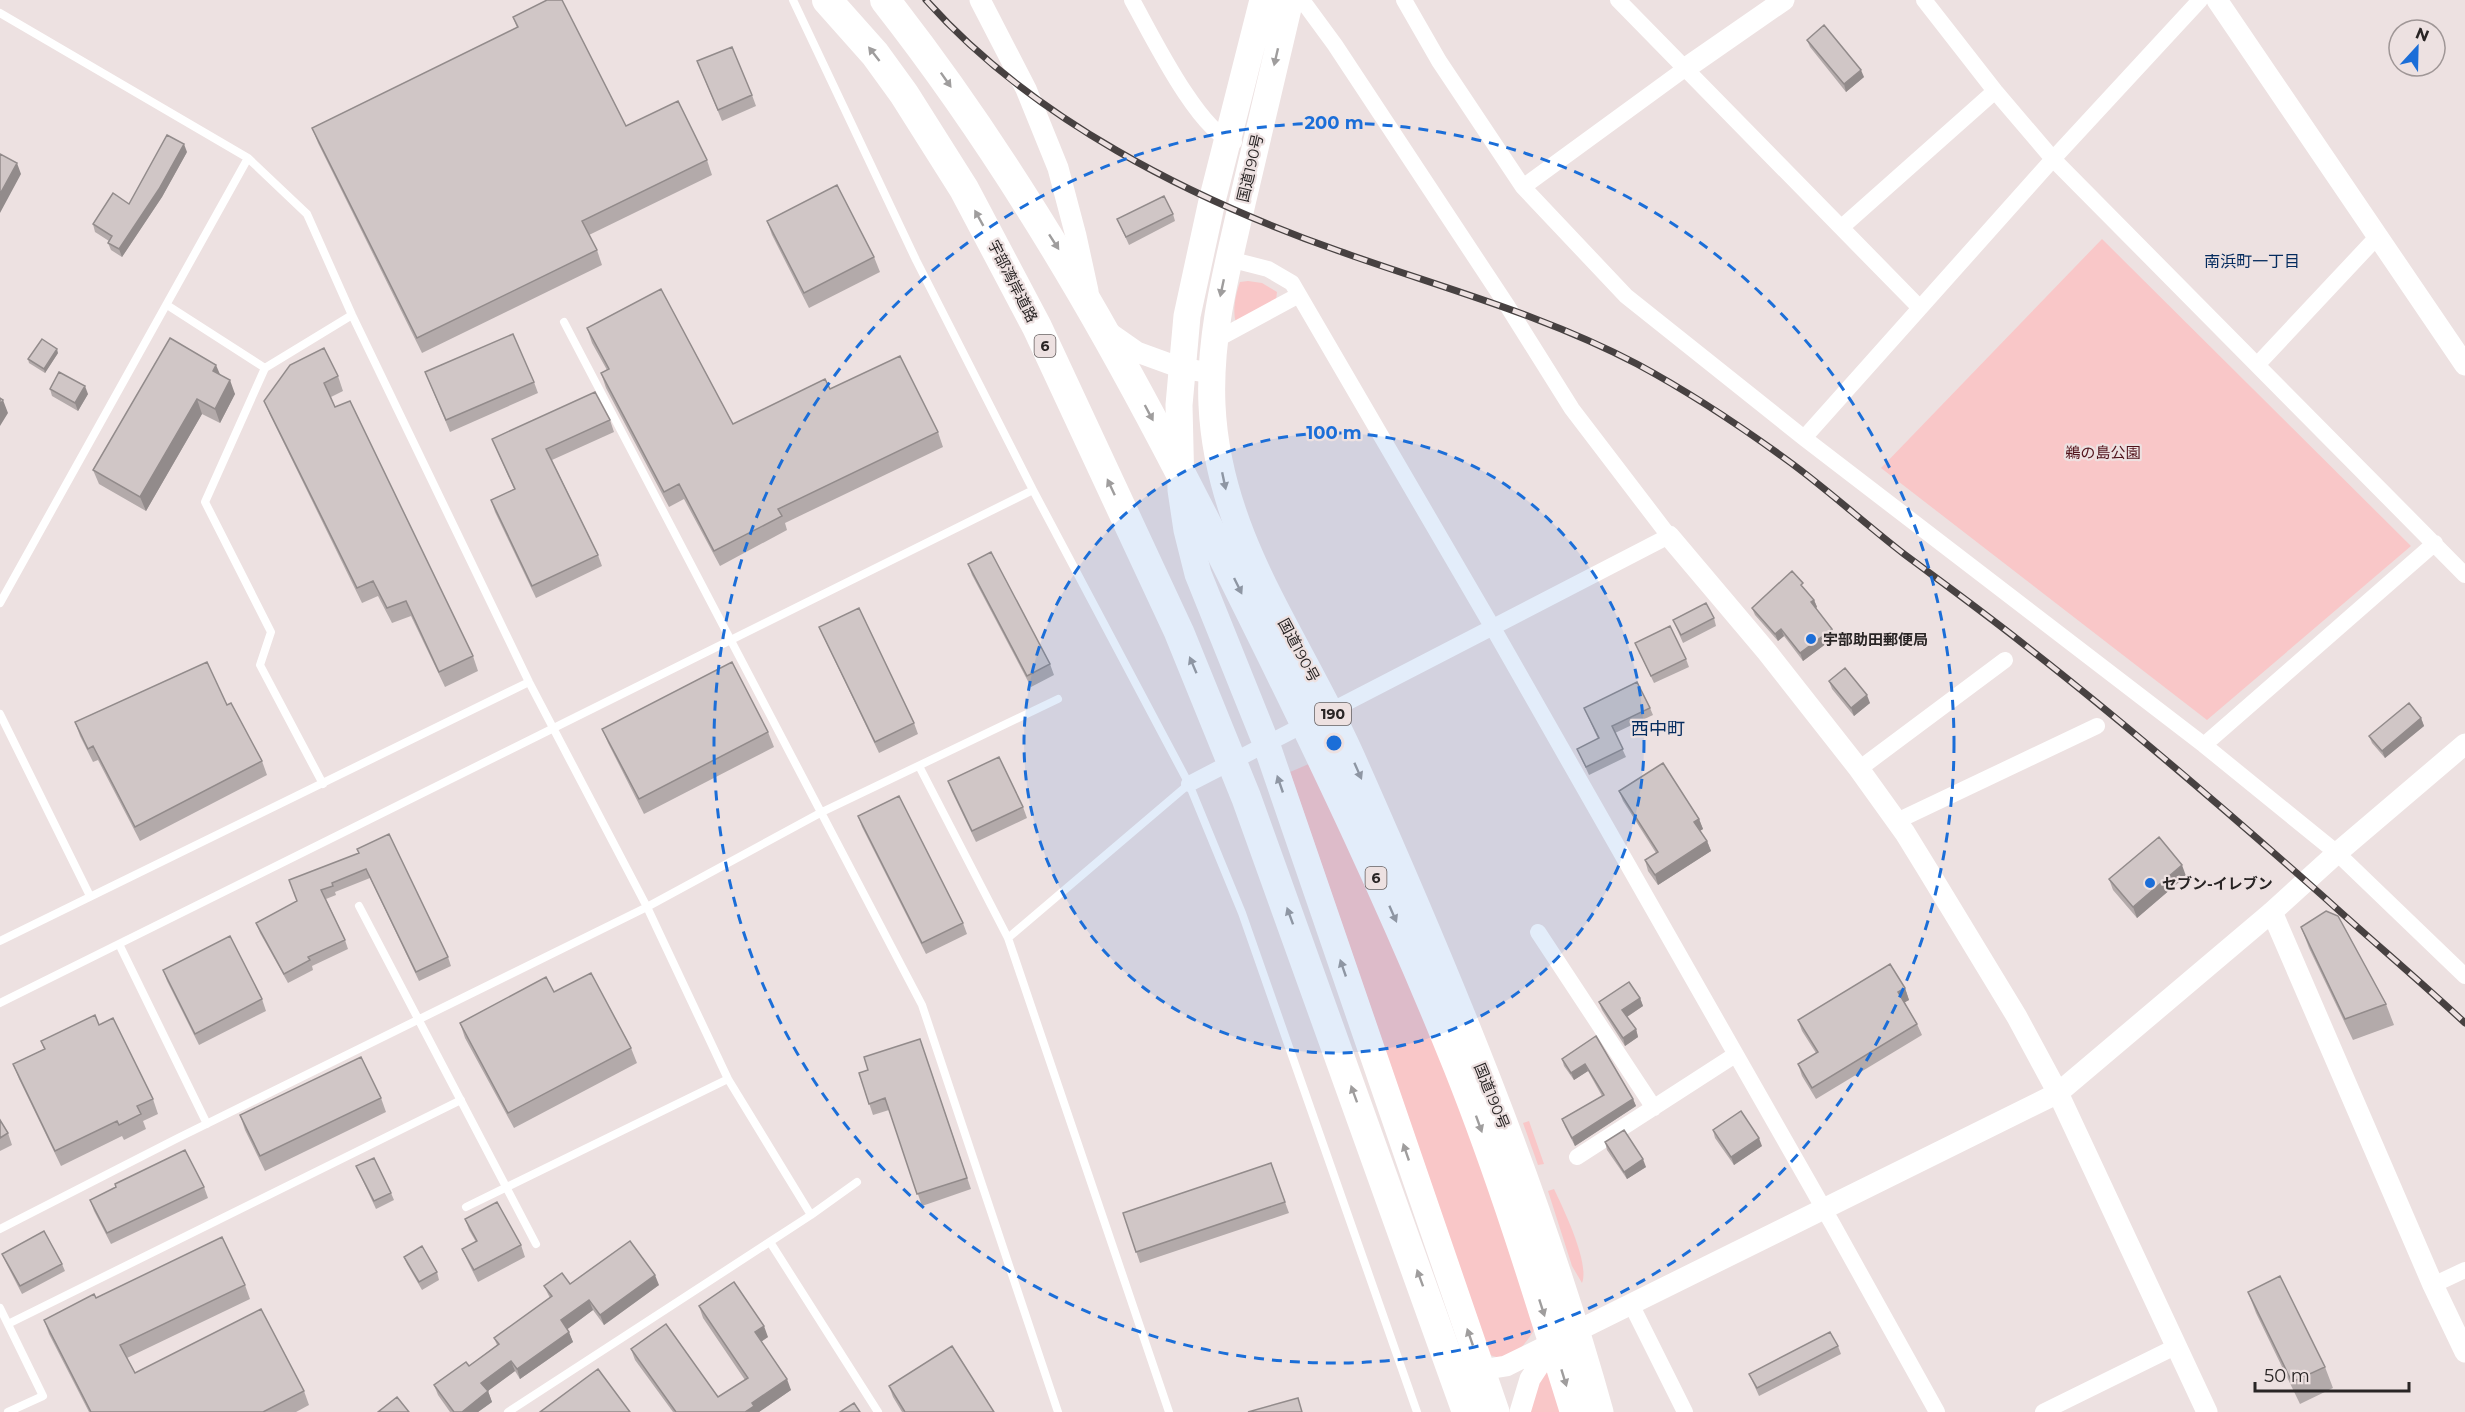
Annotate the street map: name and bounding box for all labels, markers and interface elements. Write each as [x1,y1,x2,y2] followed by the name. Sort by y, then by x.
[2387,18,2447,78] north arrow
[2413,23,2432,46] text: N
[868,46,881,62] one-way arrow
[1271,48,1281,66] one-way arrow
[940,72,952,88] one-way arrow
[1304,112,1364,134] text: 200 m
[1233,132,1267,204] street label: 国道190号
[974,209,984,226] one-way arrow
[1048,234,1059,251] one-way arrow
[984,237,1042,325] street label: 宇部湾岸道路
[2204,252,2300,271] district label: 南浜町一丁目
[1217,278,1227,297] one-way arrow
[1034,335,1056,357] road number: 6
[1144,404,1154,421] one-way arrow
[1306,422,1362,444] text: 100 m
[2065,443,2141,462] park label: 鵜の島公園
[1219,472,1229,490] one-way arrow
[1107,479,1116,496] one-way arrow
[1233,578,1243,595] one-way arrow
[1274,615,1324,685] street label: 国道190号
[1823,630,1928,649] place label: 宇部助田郵便局
[1804,632,1818,646] marker: 宇部助田郵便局
[1188,656,1197,673] one-way arrow
[1315,703,1351,725] road number: 190
[1631,718,1685,740] district label: 西中町
[1324,733,1344,753] centre of rings
[1353,763,1363,781] one-way arrow
[1274,775,1284,793] one-way arrow
[1366,867,1386,889] road number: 6
[2162,874,2273,893] place label: セブン-イレブン
[2143,876,2157,890] marker: セブン-イレブン
[1388,905,1397,922] one-way arrow
[1284,907,1294,925] one-way arrow
[1338,959,1347,977] one-way arrow
[1470,1060,1514,1132] street label: 国道190号
[1348,1085,1358,1103] one-way arrow
[1475,1115,1484,1133] one-way arrow
[1401,1143,1411,1161] one-way arrow
[1414,1269,1424,1287] one-way arrow
[1538,1299,1547,1317] one-way arrow
[1465,1328,1474,1346] one-way arrow
[2255,1355,2410,1393] scale bar
[2264,1365,2310,1387] text: 50 m
[1560,1369,1569,1387] one-way arrow

